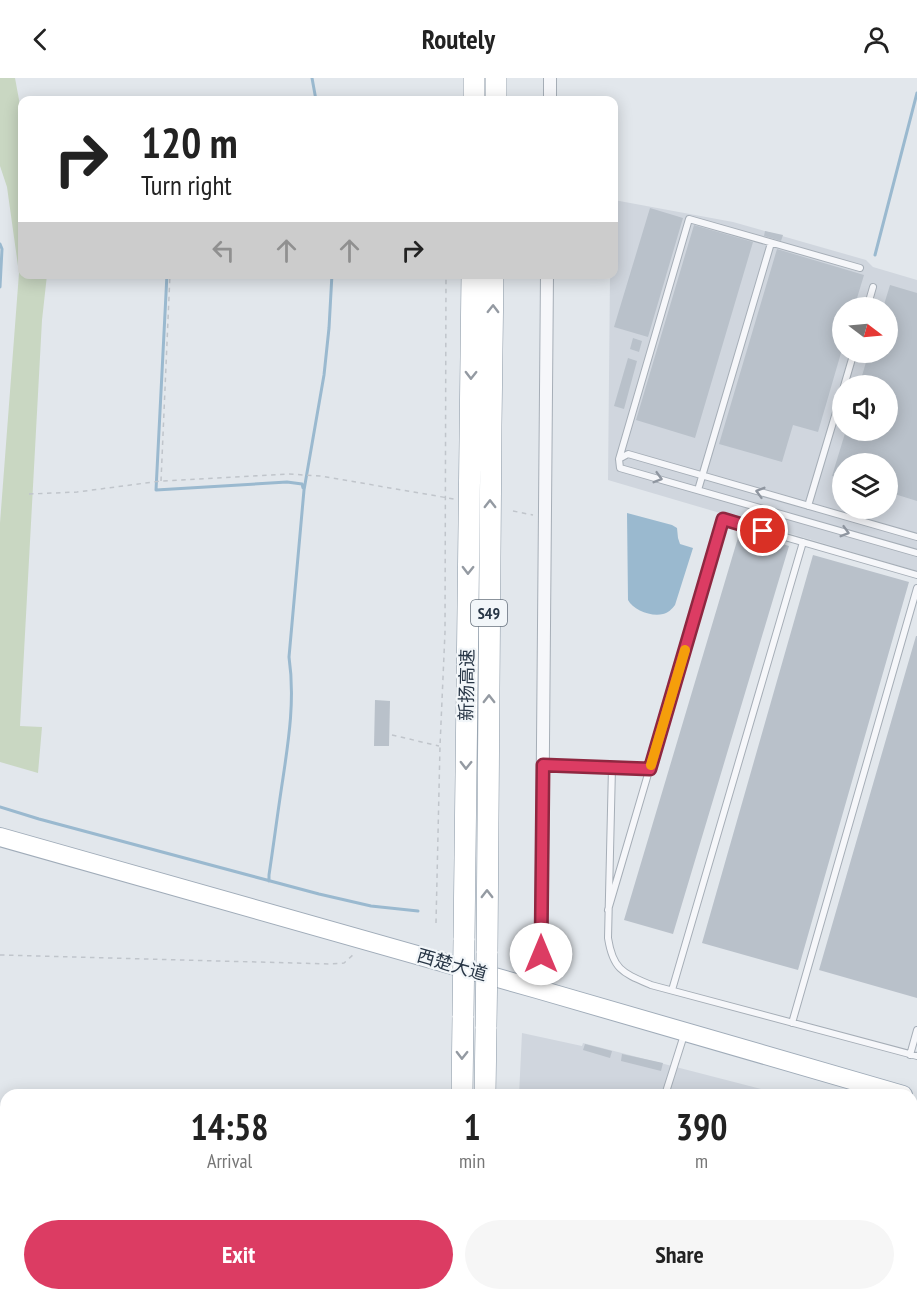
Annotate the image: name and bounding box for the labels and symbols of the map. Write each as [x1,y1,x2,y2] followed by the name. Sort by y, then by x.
[832,297,898,363] north arrow
[486,305,499,314] one-way arrow
[464,370,477,379] one-way arrow
[652,471,663,483] one-way arrow
[755,487,766,499] one-way arrow
[484,500,496,509] one-way arrow
[737,505,788,556] pin
[839,525,850,537] one-way arrow
[462,565,474,574] one-way arrow
[471,600,507,626] road number: S49
[454,649,479,721] street label: 新扬高速
[483,695,495,704] one-way arrow
[460,760,472,769] one-way arrow
[481,890,493,899] one-way arrow
[509,922,573,986] position arrow
[414,944,490,985] street label: 西楚大道
[456,1051,468,1060] one-way arrow

